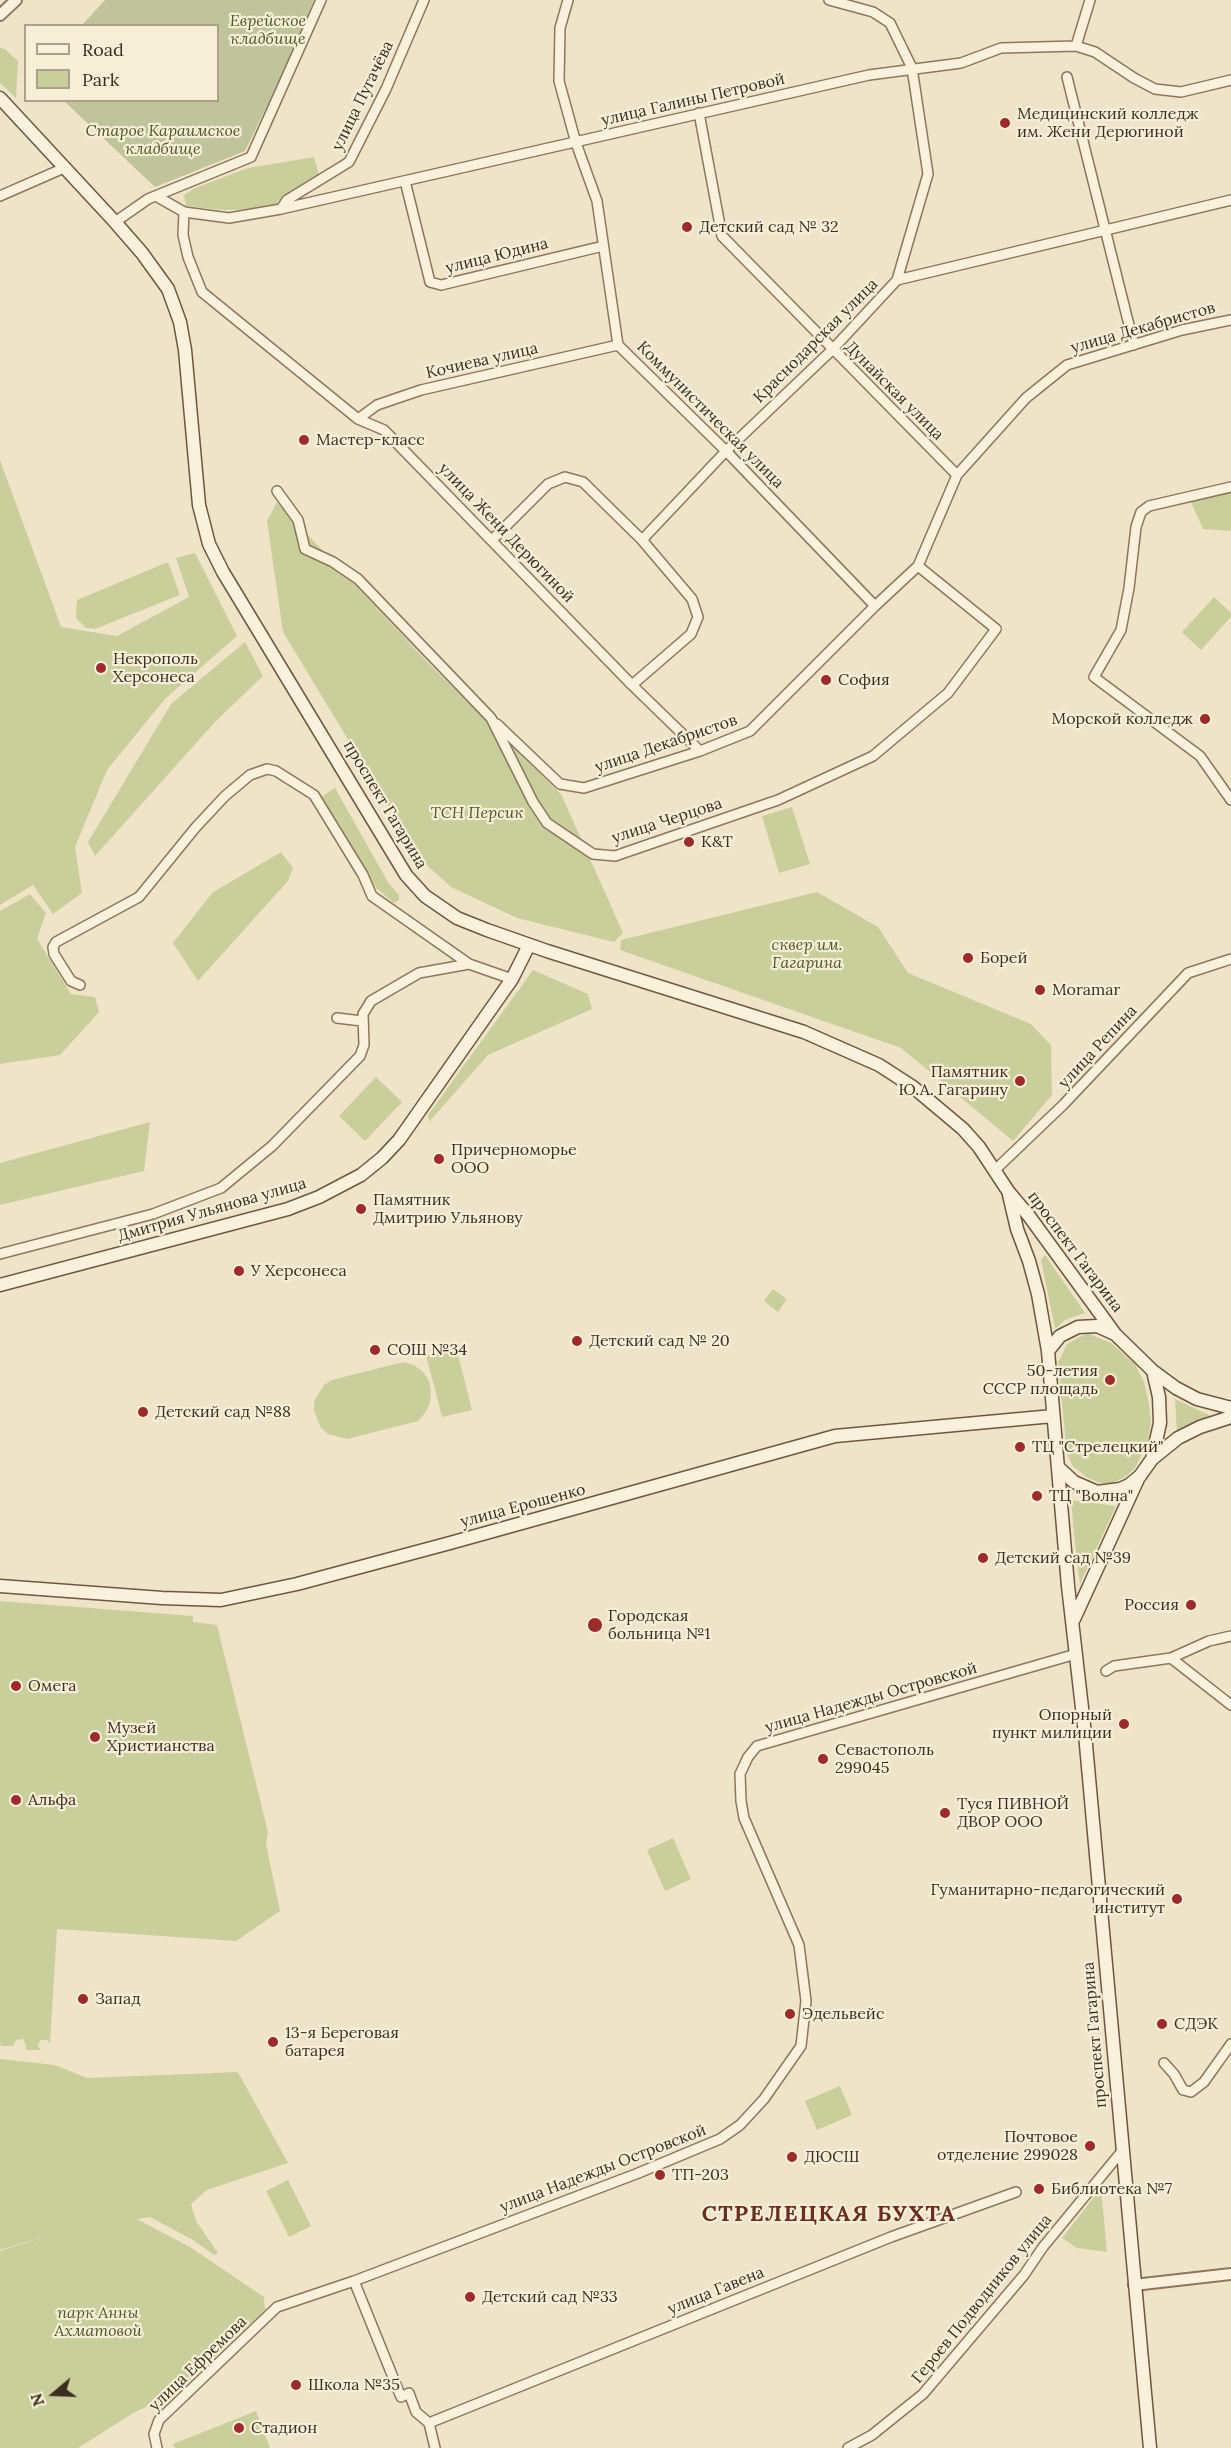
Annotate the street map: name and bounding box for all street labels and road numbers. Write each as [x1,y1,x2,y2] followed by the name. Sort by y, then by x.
[328,38,398,154] street label: улица Пугачёва
[599,70,787,130] street label: улица Галины Петровой
[444,234,550,278] street label: улица Юдина
[750,275,882,407] street label: Краснодарская улица
[1069,298,1217,358] street label: улица Декабристов
[632,337,788,493] street label: Коммунистическая улица
[841,338,947,444] street label: Дунайская улица
[424,339,540,383] street label: Кочиева улица
[434,459,578,607] street label: улица Жени Дерюгиной
[592,711,740,777] street label: улица Декабристов
[339,737,431,873] street label: проспект Гагарина
[609,794,725,848] street label: улица Черцова
[1055,1001,1141,1093] street label: улица Репина
[115,1174,309,1246] street label: Дмитрия Ульянова улица
[1023,1188,1127,1316] street label: проспект Гагарина
[458,1480,588,1532] street label: улица Ерошенко
[763,1659,979,1737] street label: улица Надежды Островской
[1079,1961,1111,2109] street label: проспект Гагарина
[497,2121,709,2217] street label: улица Надежды Островской
[908,2211,1056,2387] street label: Героев Подводников улица
[665,2263,767,2319] street label: улица Гавена
[145,2312,251,2416] street label: улица Ефремова

